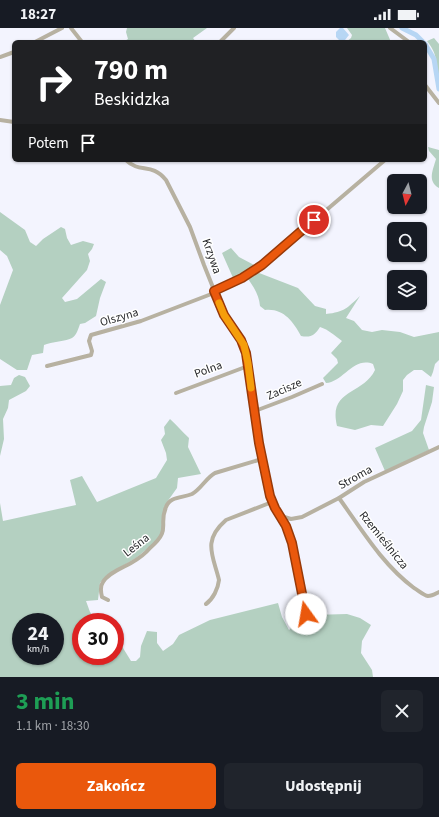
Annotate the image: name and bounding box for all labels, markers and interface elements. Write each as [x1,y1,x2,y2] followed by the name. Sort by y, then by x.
[20,4,56,25] text: 18:27
[94,50,168,90] text: 790 m
[28,56,80,108] icon: right
[94,87,170,112] text: Beskidzka
[77,132,99,154] icon: arrive
[28,133,69,154] text: Potem
[387,174,427,214] north arrow
[387,174,427,310] map controls
[297,203,331,237] pin
[303,209,325,231] icon: arrive
[387,222,427,262] button: search
[198,236,225,276] street label: Krzywa
[387,270,427,310] button: layers
[98,304,140,331] street label: Olszyna
[192,357,225,382] street label: Polna
[264,374,304,405] street label: Zacisze
[335,461,375,494] street label: Stroma
[355,508,412,573] street label: Rzemieślnicza
[120,530,153,561] street label: Leśna
[285,593,327,635] position arrow
[72,613,124,665] speed limit sign: 30
[27,620,49,648] text: 24
[27,642,49,656] text: km/h
[16,684,74,719] text: 3 min
[381,690,423,732] button: close
[16,717,90,735] text: 1.1 km · 18:30
[16,763,216,809] button: Zakończ
[224,763,423,809] button: Udostępnij

